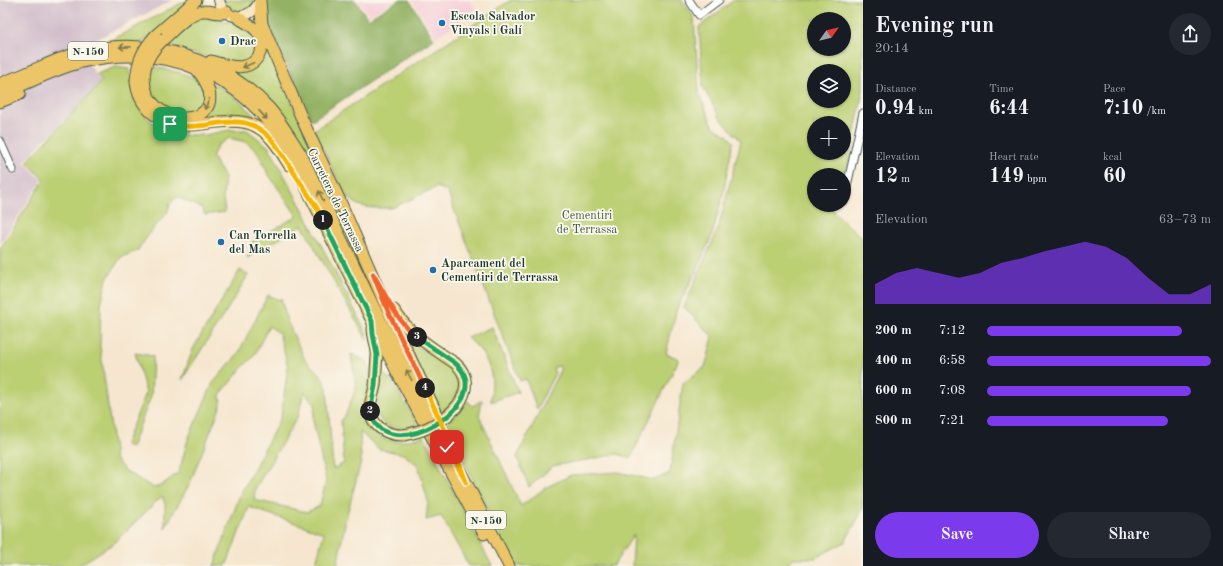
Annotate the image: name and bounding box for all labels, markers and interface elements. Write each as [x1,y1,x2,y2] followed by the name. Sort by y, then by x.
[450,11,535,37] place label: Escola Salvador Vinyals i Galí
[807,12,851,56] north arrow
[807,12,851,212] map controls
[1169,13,1211,55] button: share
[875,15,994,37] text: Evening run
[437,18,447,28] marker: Escola Salvador Vinyals i Galí
[217,36,227,46] marker: Drac
[230,36,257,48] place label: Drac
[68,42,108,60] road number: N-150
[875,42,909,55] text: 20:14
[119,43,132,51] one-way arrow
[242,61,254,69] one-way arrow
[807,64,851,108] button: layers
[875,84,916,95] text: Distance
[989,84,1014,95] text: Time
[1103,84,1125,95] text: Pace
[202,98,210,110] one-way arrow
[875,99,915,119] text: 0.94
[989,99,1029,119] text: 6:44
[1103,99,1143,119] text: 7:10
[915,106,933,117] text: km
[1143,106,1166,117] text: /km
[153,107,187,141] pin
[258,110,267,120] one-way arrow
[159,113,181,135] icon: arrive
[807,116,851,160] button: +
[305,147,365,254] street label: Carretera de Terrassa
[875,152,920,163] text: Elevation
[989,152,1038,163] text: Heart rate
[1103,152,1122,163] text: kcal
[875,167,898,187] text: 12
[989,167,1024,187] text: 149
[1103,167,1126,187] text: 60
[807,168,851,212] button: −
[898,174,910,185] text: m
[1024,174,1047,185] text: bpm
[317,190,324,202] one-way arrow
[313,210,333,230] pin: 1
[557,210,617,236] park label: Cementiri de Terrassa
[875,213,928,226] text: Elevation
[1159,213,1211,226] text: 63–73 m
[320,214,326,225] text: 1
[229,230,297,256] place label: Can Torrella del Mas
[216,237,226,247] marker: Can Torrella del Mas
[441,258,558,284] place label: Aparcament del Cementiri de Terrassa
[428,265,438,275] marker: Aparcament del Cementiri de Terrassa
[875,324,912,337] text: 200 m
[939,324,965,337] text: 7:12
[407,327,427,347] pin: 3
[414,331,420,342] text: 3
[875,354,912,367] text: 400 m
[939,354,965,367] text: 6:58
[405,370,412,382] one-way arrow
[415,378,435,398] pin: 4
[422,382,428,393] text: 4
[875,384,912,397] text: 600 m
[939,384,965,397] text: 7:08
[360,401,380,421] pin: 2
[367,405,373,416] text: 2
[875,414,912,427] text: 800 m
[939,414,965,427] text: 7:21
[430,430,464,464] pin
[436,436,458,458] icon: check
[466,511,506,529] road number: N-150
[875,512,1039,558] button: Save
[1047,512,1211,558] button: Share

